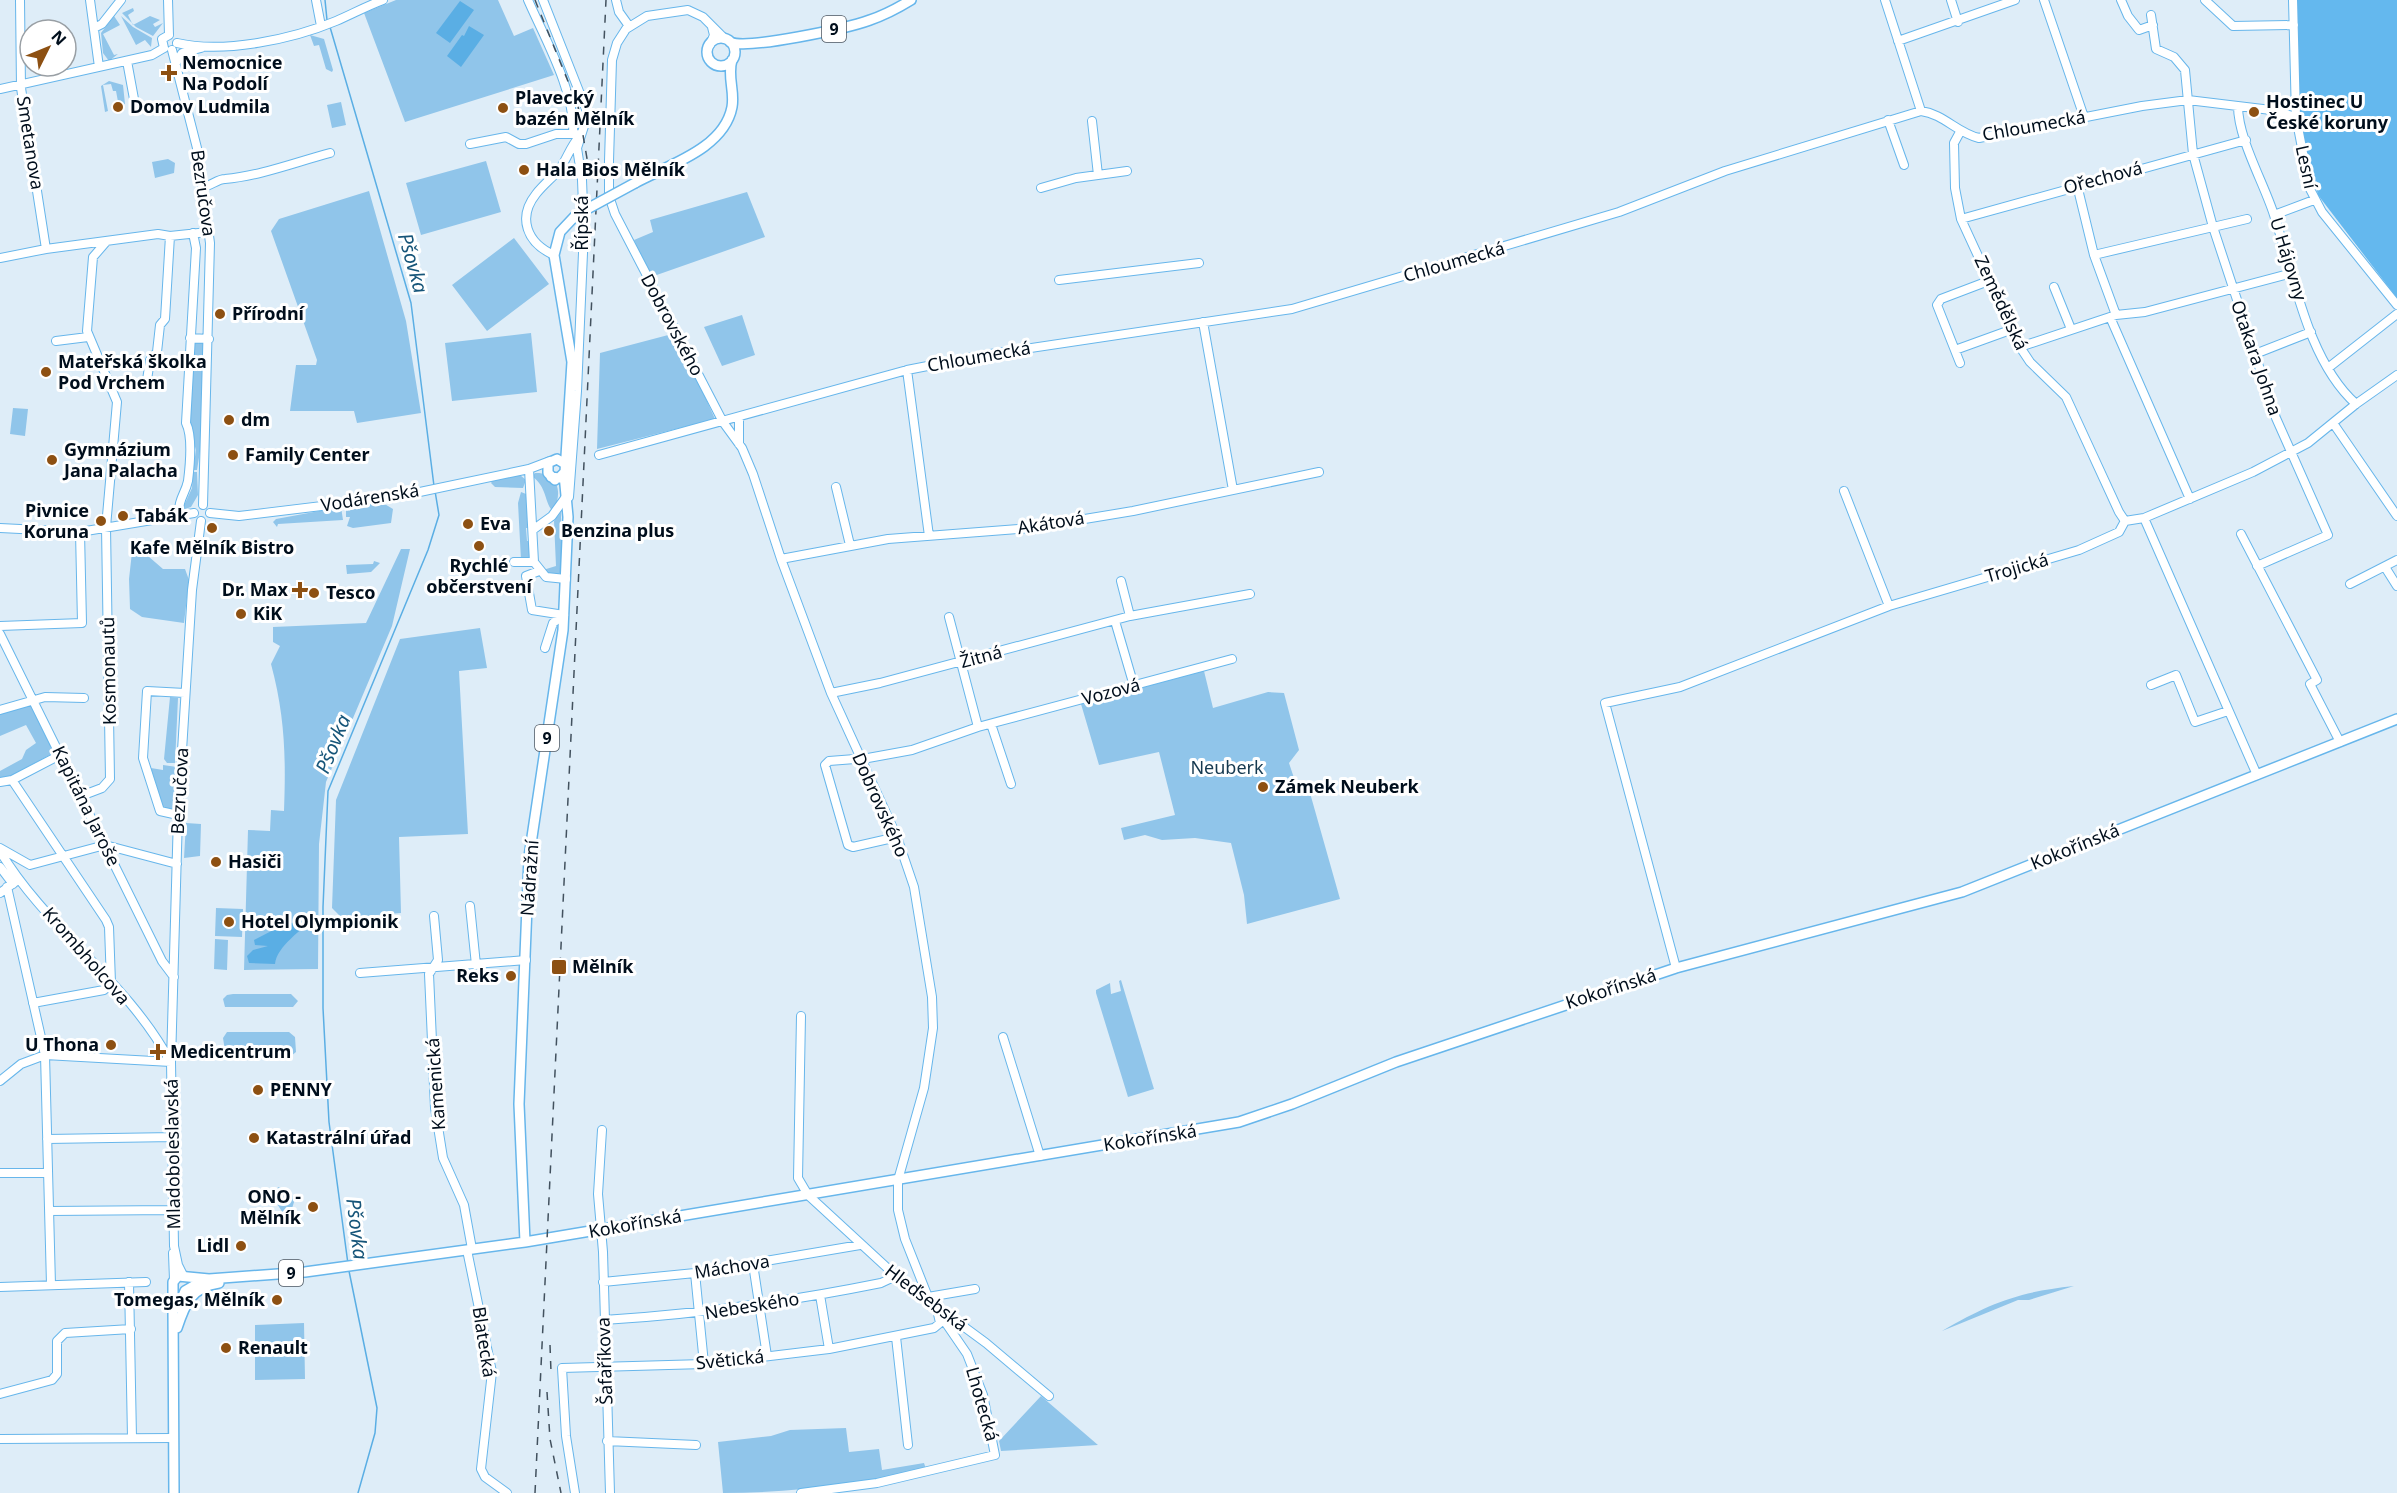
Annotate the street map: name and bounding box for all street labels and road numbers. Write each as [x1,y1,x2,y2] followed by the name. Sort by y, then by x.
[822,16,846,42] road number: 9
[12,94,50,191] street label: Smetanova
[1980,104,2087,146] street label: Chloumecká
[2291,143,2323,191] street label: Lesní
[186,148,222,238] street label: Bezručova
[2061,155,2145,199] street label: Ořechová
[569,195,593,251] street label: Řípská
[2265,214,2313,304] street label: U Hájovny
[1400,235,1507,287] street label: Chloumecká
[1970,251,2034,354] street label: Zemědělská
[636,269,710,380] street label: Dobrovského
[2226,297,2288,418] street label: Otakara Johna
[925,335,1032,377] street label: Chloumecká
[319,477,421,517] street label: Vodárenská
[1016,505,1086,539] street label: Akátová
[1982,547,2051,587] street label: Trojická
[95,617,121,725] street label: Kosmonautů
[957,639,1004,673] street label: Žitná
[1079,672,1143,710] street label: Vozová
[535,725,559,751] road number: 9
[47,741,126,870] street label: Kapitána Jaroše
[165,747,193,835] street label: Bezručova
[847,748,915,861] street label: Dobrovského
[2027,817,2123,875] street label: Kokořínská
[514,839,544,917] street label: Nádražní
[38,901,136,1009] street label: Krombholcova
[1562,962,1659,1014] street label: Kokořínská
[420,1037,450,1131] street label: Kamenická
[159,1079,185,1230] street label: Mladoboleslavská
[1102,1118,1198,1156] street label: Kokořínská
[586,1203,683,1243] street label: Kokořínská
[692,1248,771,1284] street label: Máchova
[880,1258,973,1336] street label: Hleďsebská
[279,1260,303,1286] road number: 9
[703,1286,801,1324] street label: Nebeského
[468,1305,502,1379] street label: Blatecká
[590,1317,618,1405] street label: Šafaříkova
[694,1343,765,1375] street label: Světická
[961,1364,1005,1444] street label: Lhotecká

